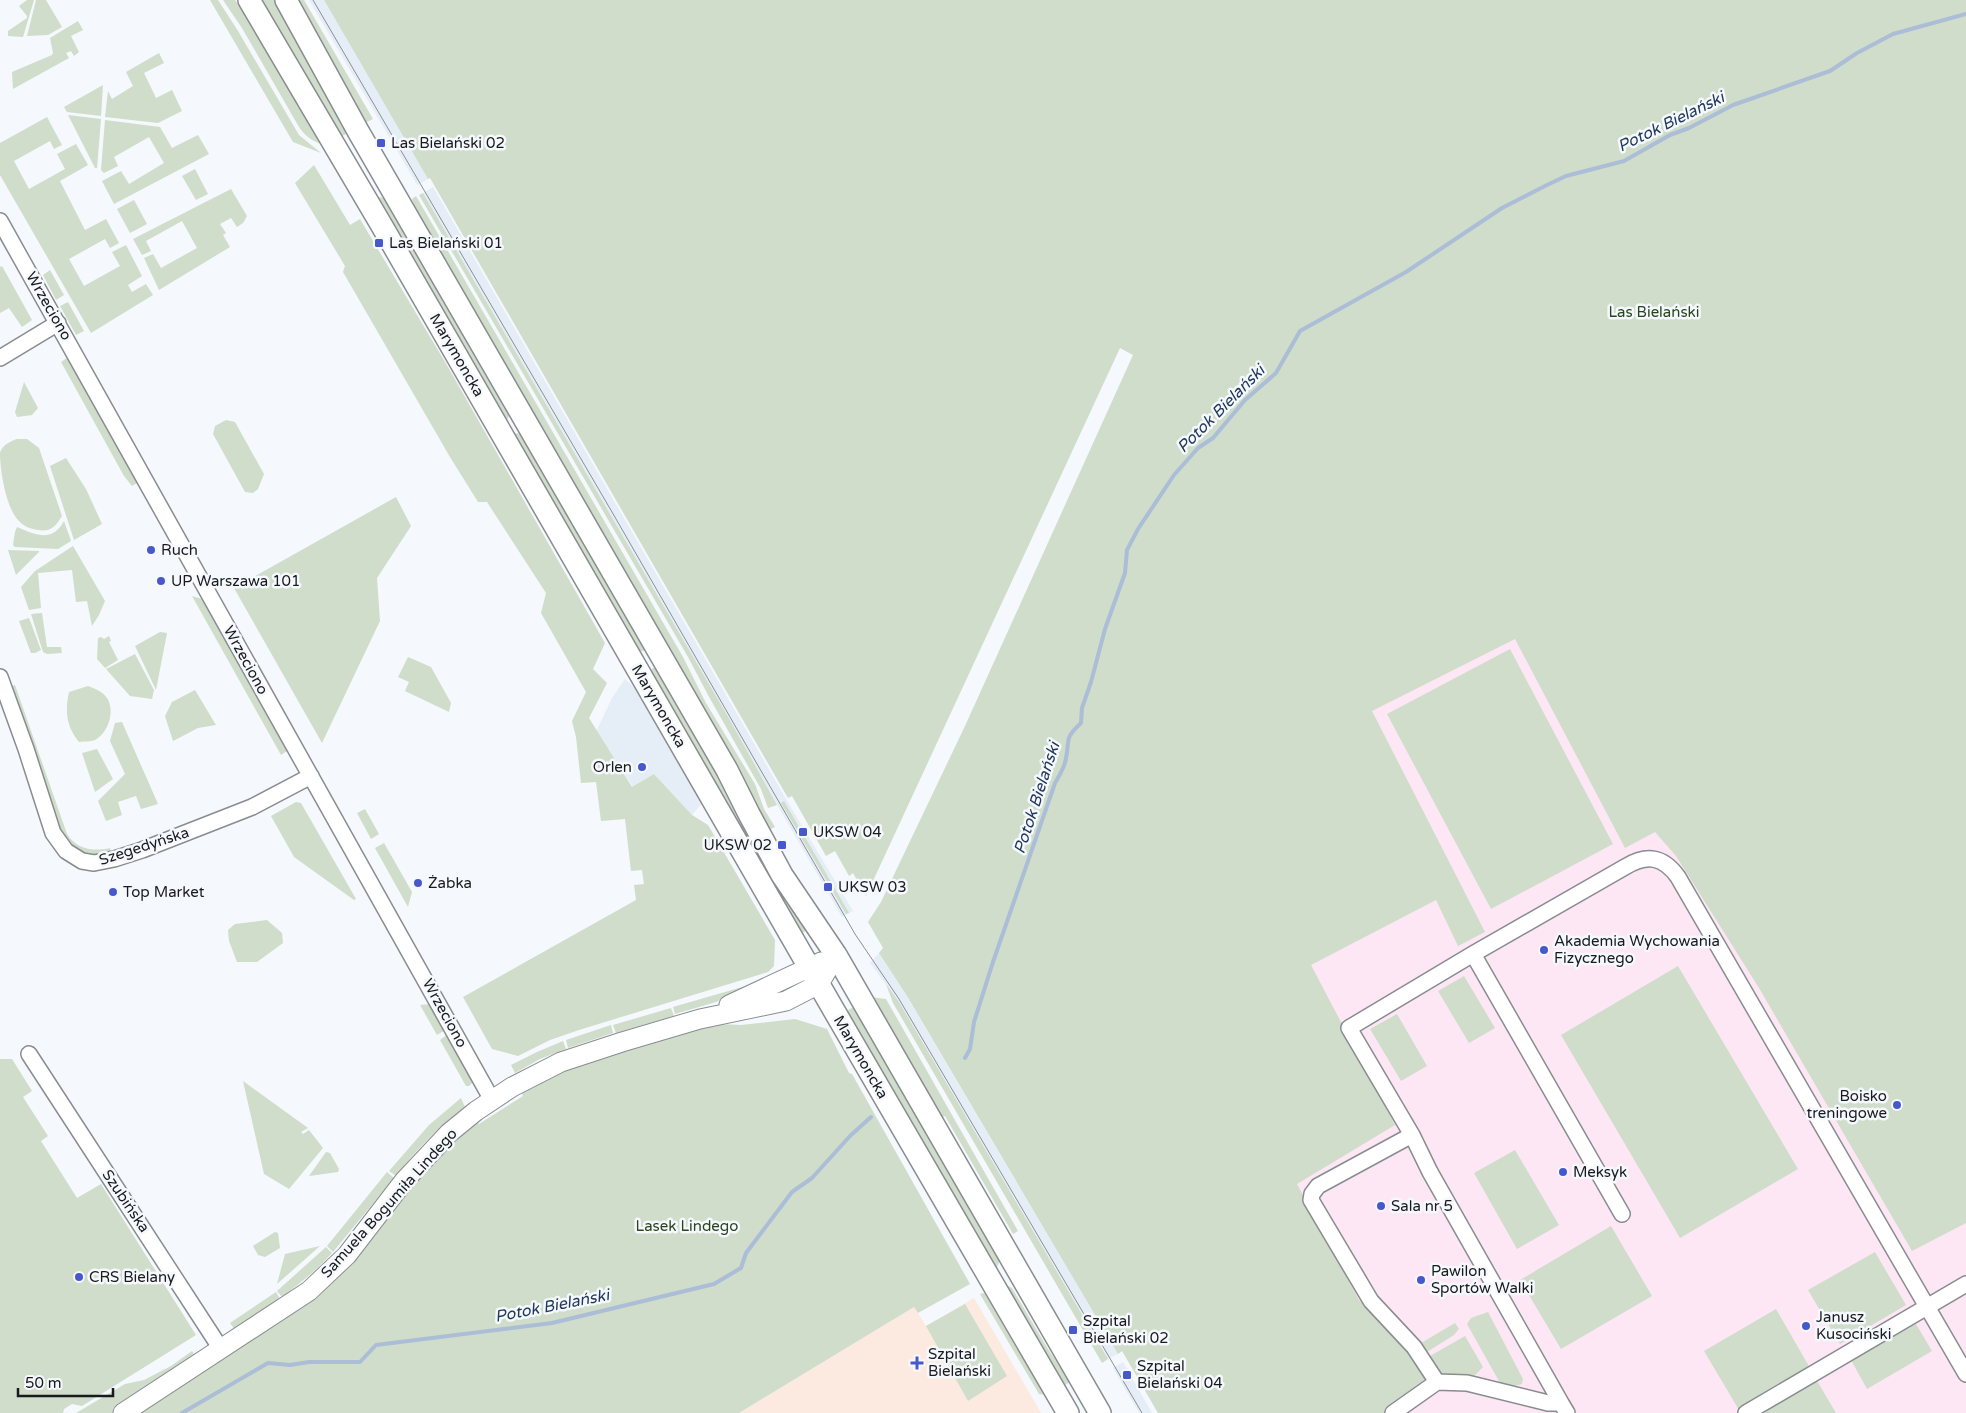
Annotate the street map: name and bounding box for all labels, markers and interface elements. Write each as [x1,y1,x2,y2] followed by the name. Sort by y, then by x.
[1615,87,1729,156] water label: Potok Bielański
[391,134,505,152] place label: Las Bielański 02
[375,137,387,149] marker: Las Bielański 02
[389,234,503,252] place label: Las Bielański 01
[373,237,385,249] marker: Las Bielański 01
[22,269,76,343] street label: Wrzeciono
[1608,303,1700,321] park label: Las Bielański
[426,310,488,400] street label: Marymoncka
[1173,360,1270,457] water label: Potok Bielański
[161,541,198,559] place label: Ruch
[145,544,157,556] marker: Ruch
[171,572,300,590] place label: UP Warszawa 101
[155,575,167,587] marker: UP Warszawa 101
[220,622,272,698] street label: Wrzeciono
[628,661,690,751] street label: Marymoncka
[1010,738,1065,856] water label: Potok Bielański
[593,758,632,776] place label: Orlen
[636,761,648,773] marker: Orlen
[97,823,191,869] street label: Szegedyńska
[813,823,882,841] place label: UKSW 04
[797,826,809,838] marker: UKSW 04
[703,836,772,854] place label: UKSW 02
[776,839,788,851] marker: UKSW 02
[428,874,472,892] place label: Żabka
[412,877,424,889] marker: Żabka
[838,878,907,896] place label: UKSW 03
[822,881,834,893] marker: UKSW 03
[123,883,205,901] place label: Top Market
[107,886,119,898] marker: Top Market
[1554,932,1720,967] place label: Akademia Wychowania Fizycznego
[1538,944,1550,956] marker: Akademia Wychowania Fizycznego
[419,975,471,1051] street label: Wrzeciono
[830,1012,892,1102] street label: Marymoncka
[1807,1087,1887,1122] place label: Boisko treningowe
[1891,1099,1903,1111] marker: Boisko treningowe
[317,1125,461,1281] street label: Samuela Bogumiła Lindego
[1573,1163,1627,1181] place label: Meksyk
[98,1166,154,1236] street label: Szubińska
[1557,1166,1569,1178] marker: Meksyk
[1391,1197,1453,1215] place label: Sala nr 5
[1375,1200,1387,1212] marker: Sala nr 5
[636,1217,738,1235] park label: Lasek Lindego
[1431,1262,1534,1297] place label: Pawilon Sportów Walki
[89,1268,175,1286] place label: CRS Bielany
[73,1271,85,1283] marker: CRS Bielany
[1415,1274,1427,1286] marker: Pawilon Sportów Walki
[493,1285,613,1327] water label: Potok Bielański
[1816,1308,1891,1343] place label: Janusz Kusociński
[1083,1312,1169,1347] place label: Szpital Bielański 02
[1800,1320,1812,1332] marker: Janusz Kusociński
[1067,1324,1079,1336] marker: Szpital Bielański 02
[928,1345,991,1380] place label: Szpital Bielański
[910,1356,924,1370] marker: Szpital Bielański
[1137,1357,1223,1392] place label: Szpital Bielański 04
[18,1366,112,1398] scale bar
[1121,1369,1133,1381] marker: Szpital Bielański 04
[25,1374,62,1392] text: 50 m

